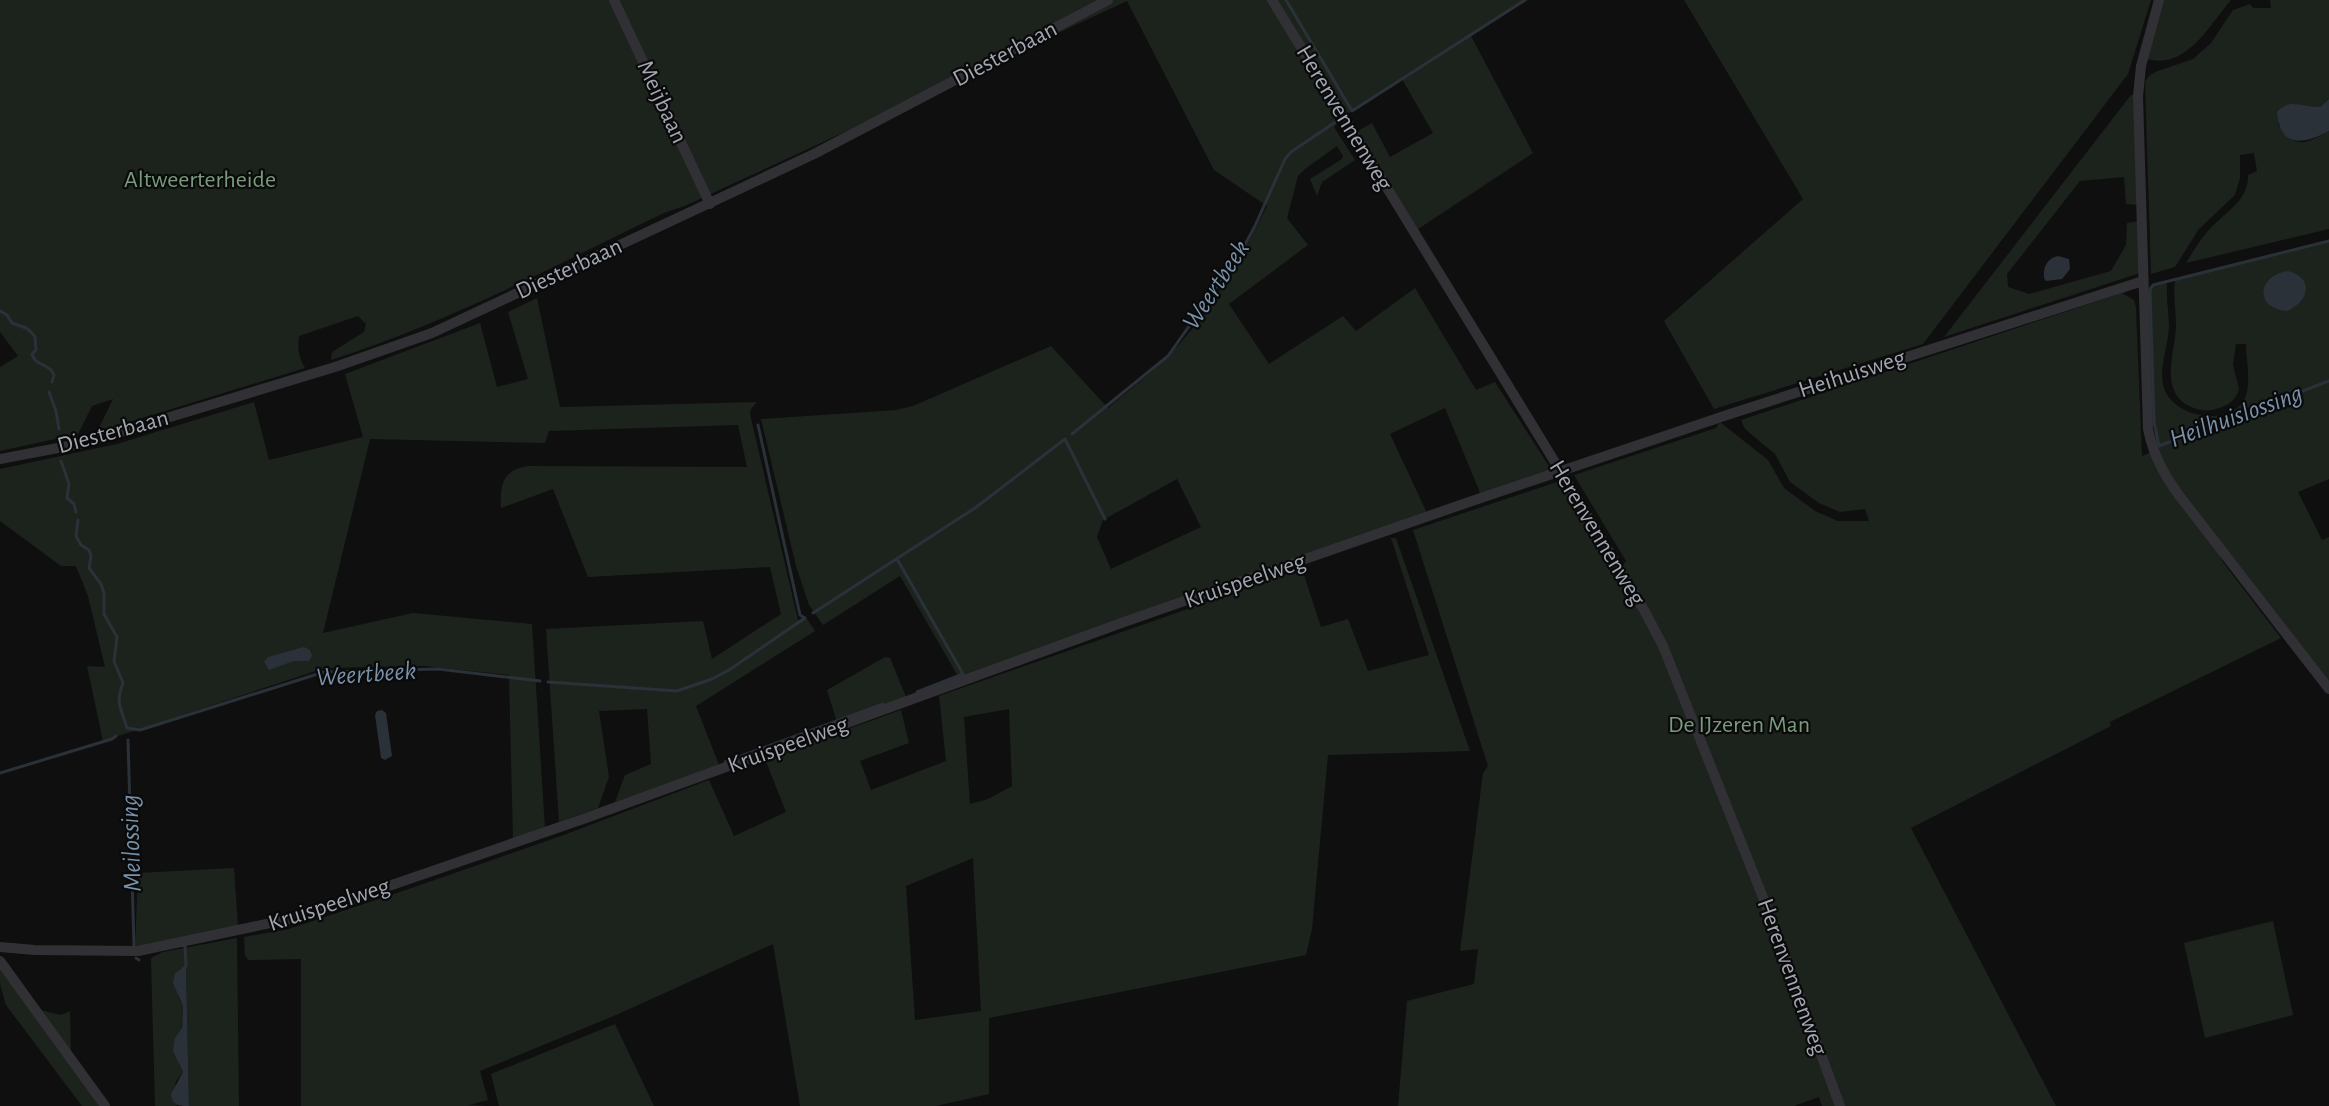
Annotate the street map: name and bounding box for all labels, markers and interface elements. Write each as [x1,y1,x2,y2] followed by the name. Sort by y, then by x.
[949,17,1061,91] street label: Diesterbaan
[1291,41,1397,195] street label: Herenvennenweg
[632,57,692,147] street label: Meijbaan
[124,168,276,192] park label: Altweerterheide
[512,234,626,304] street label: Diesterbaan
[1178,236,1254,334] water label: Weertbeek
[1796,345,1909,402] street label: Heihuisweg
[2166,380,2306,452] water label: Heilhuislossing
[55,406,171,458] street label: Diesterbaan
[1544,456,1650,610] street label: Herenvennenweg
[1181,549,1309,613] street label: Kruispeelweg
[315,658,417,690] water label: Weertbeek
[725,712,852,778] street label: Kruispeelweg
[1668,713,1810,737] park label: De IJzeren Man
[116,794,146,892] water label: Meilossing
[265,874,393,936] street label: Kruispeelweg
[1753,896,1832,1059] street label: Herenvennenweg

